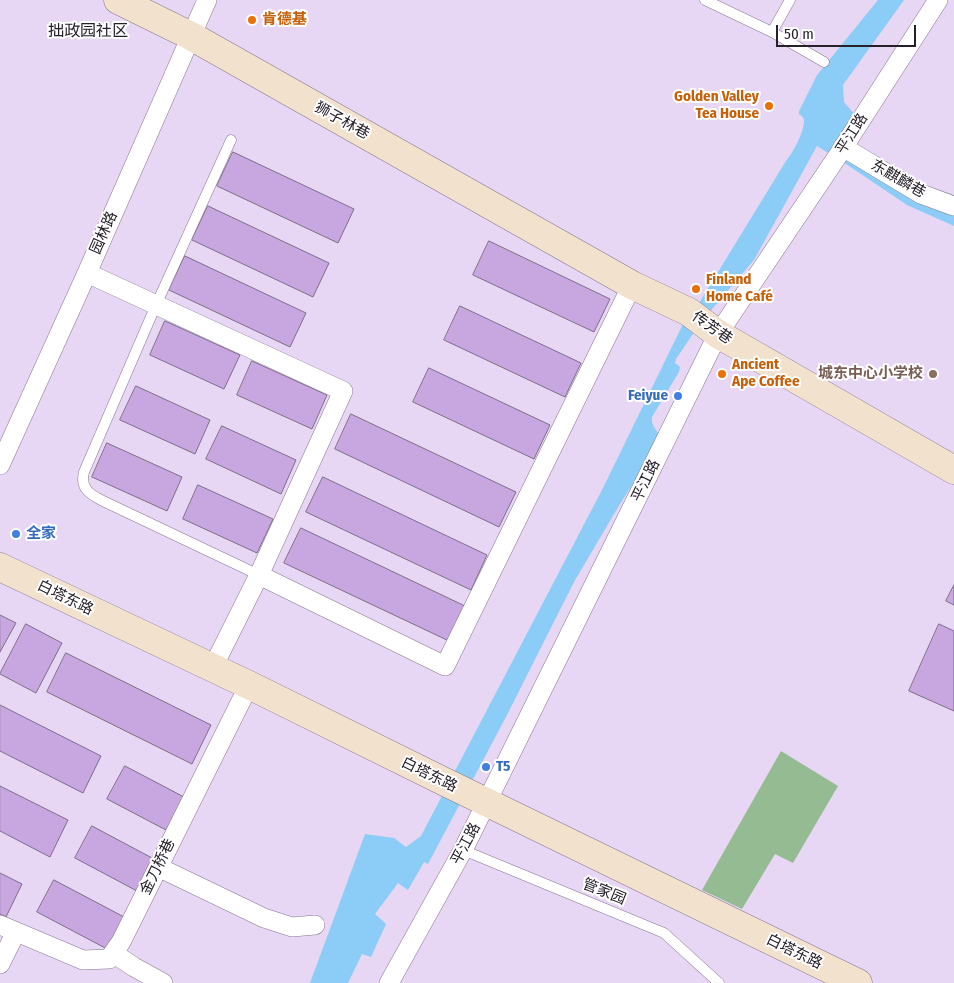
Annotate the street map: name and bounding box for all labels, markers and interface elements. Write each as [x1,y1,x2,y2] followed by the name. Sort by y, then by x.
[262,11,307,29] place label: 肯德基
[246,14,258,26] marker: 肯德基
[779,15,919,47] scale bar
[48,22,128,42] district label: 拙政园社区
[784,25,814,43] text: 50 m
[674,88,759,123] place label: Golden Valley Tea House
[311,99,373,143] street label: 狮子林巷
[763,100,775,112] marker: Golden Valley Tea House
[832,110,872,158] street label: 平江路
[868,156,928,202] street label: 东麒麟巷
[87,209,121,257] street label: 园林路
[706,271,773,306] place label: Finland Home Café
[690,283,702,295] marker: Finland Home Café
[688,308,736,348] street label: 传芳巷
[732,356,800,391] place label: Ancient Ape Coffee
[818,365,923,383] place label: 城东中心小学校
[716,368,728,380] marker: Ancient Ape Coffee
[927,368,939,380] marker: 城东中心小学校
[628,387,668,405] place label: Feiyue
[672,390,684,402] marker: Feiyue
[628,457,664,505] street label: 平江路
[26,525,56,543] place label: 全家
[10,528,22,540] marker: 全家
[34,577,96,619] street label: 白塔东路
[398,754,460,796] street label: 白塔东路
[496,758,510,776] place label: T5
[480,761,492,773] marker: T5
[447,820,485,868] street label: 平江路
[137,836,179,898] street label: 金刀桥巷
[580,875,628,909] street label: 管家园
[763,931,825,973] street label: 白塔东路

